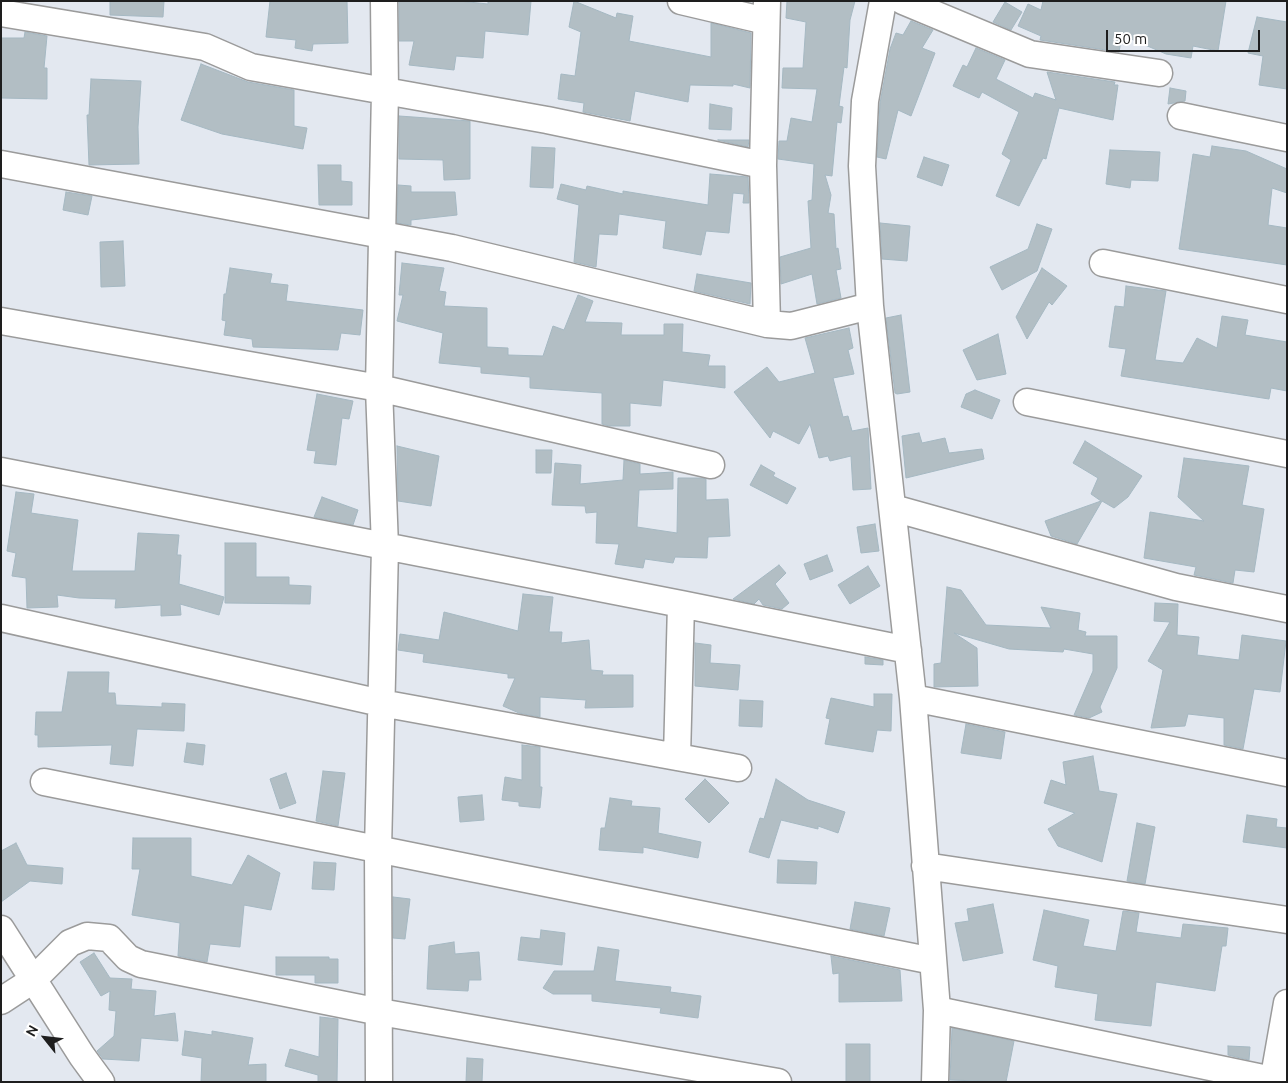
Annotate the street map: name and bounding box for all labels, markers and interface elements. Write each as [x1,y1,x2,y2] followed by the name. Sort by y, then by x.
[1108,20,1262,52] scale bar
[1114,30,1147,47] text: 50 m
[20,1013,70,1063] north arrow
[22,1022,41,1039] text: N

